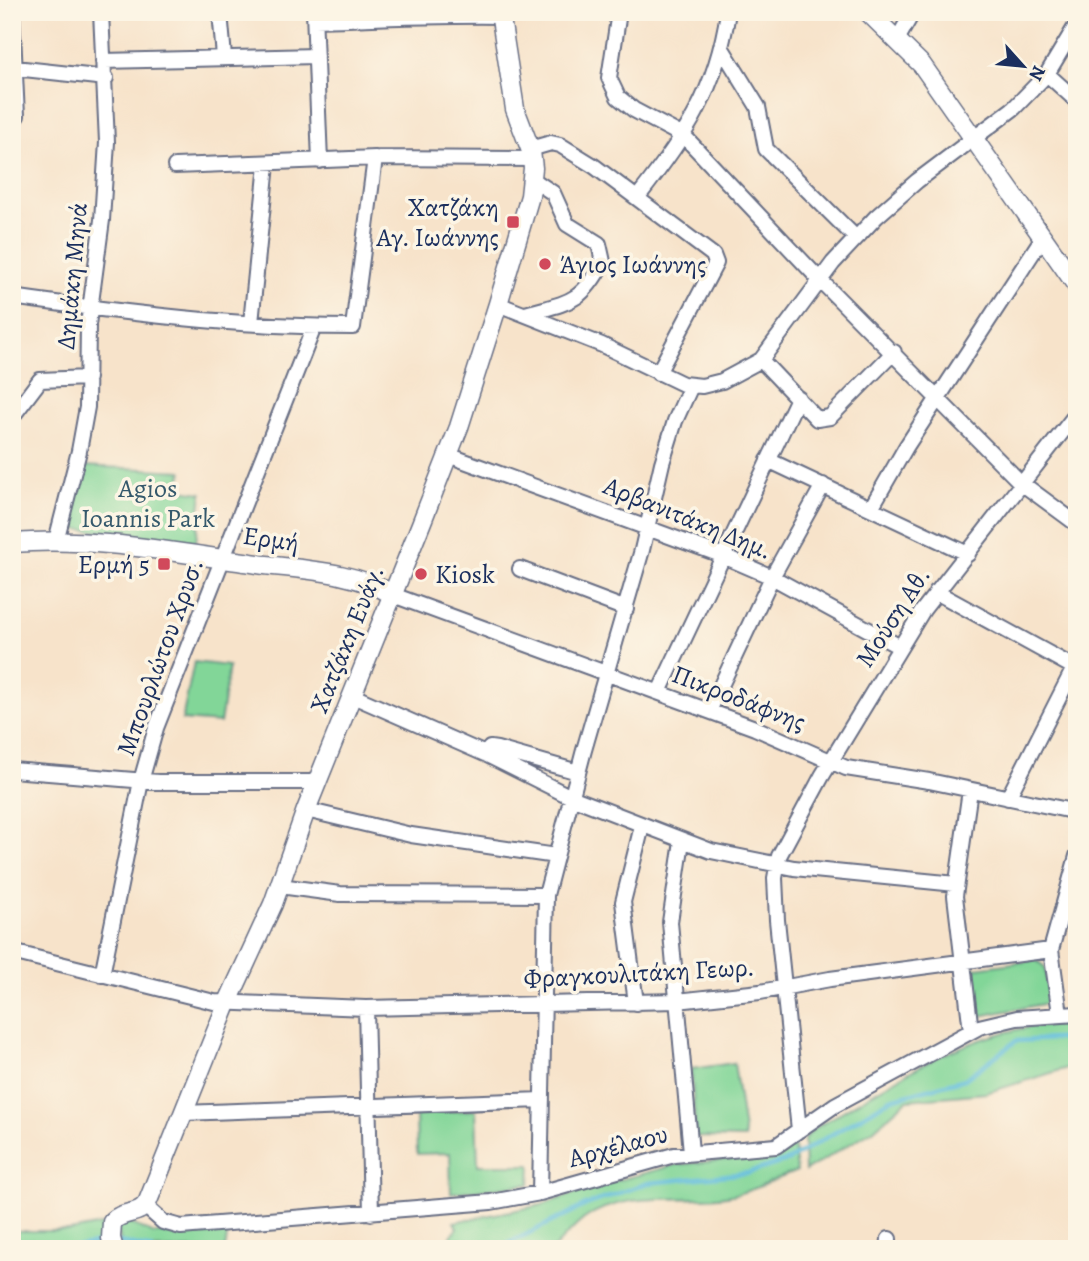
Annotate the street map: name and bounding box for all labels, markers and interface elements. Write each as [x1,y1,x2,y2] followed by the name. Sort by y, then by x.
[988,32,1058,102] north arrow
[1022,61,1052,85] text: N
[375,190,499,255] place label: Χατζάκη Αγ. Ιωάννης
[48,201,96,351] street label: Δημάκη Μηνά
[505,214,521,230] marker: Χατζάκη Αγ. Ιωάννης
[559,247,706,282] place label: Άγιος Ιωάννης
[537,256,553,272] marker: Άγιος Ιωάννης
[597,468,778,568] street label: Αρβανιτάκη Δημ.
[81,471,215,536] park label: Agios Ioannis Park
[241,518,301,560] street label: Ερμή
[78,547,150,582] place label: Ερμή 5
[108,553,212,761] street label: Μπουρλώτου Χρυσ.
[156,556,172,572] marker: Ερμή 5
[435,557,495,592] place label: Kiosk
[301,560,393,718] street label: Χατζάκη Ευάγ.
[847,560,939,674] street label: Μούση Αθ.
[413,566,429,582] marker: Kiosk
[667,656,811,740] street label: Πικροδάφνης
[523,949,755,997] street label: Φραγκουλιτάκη Γεωρ.
[564,1116,672,1176] street label: Αρχέλαου

